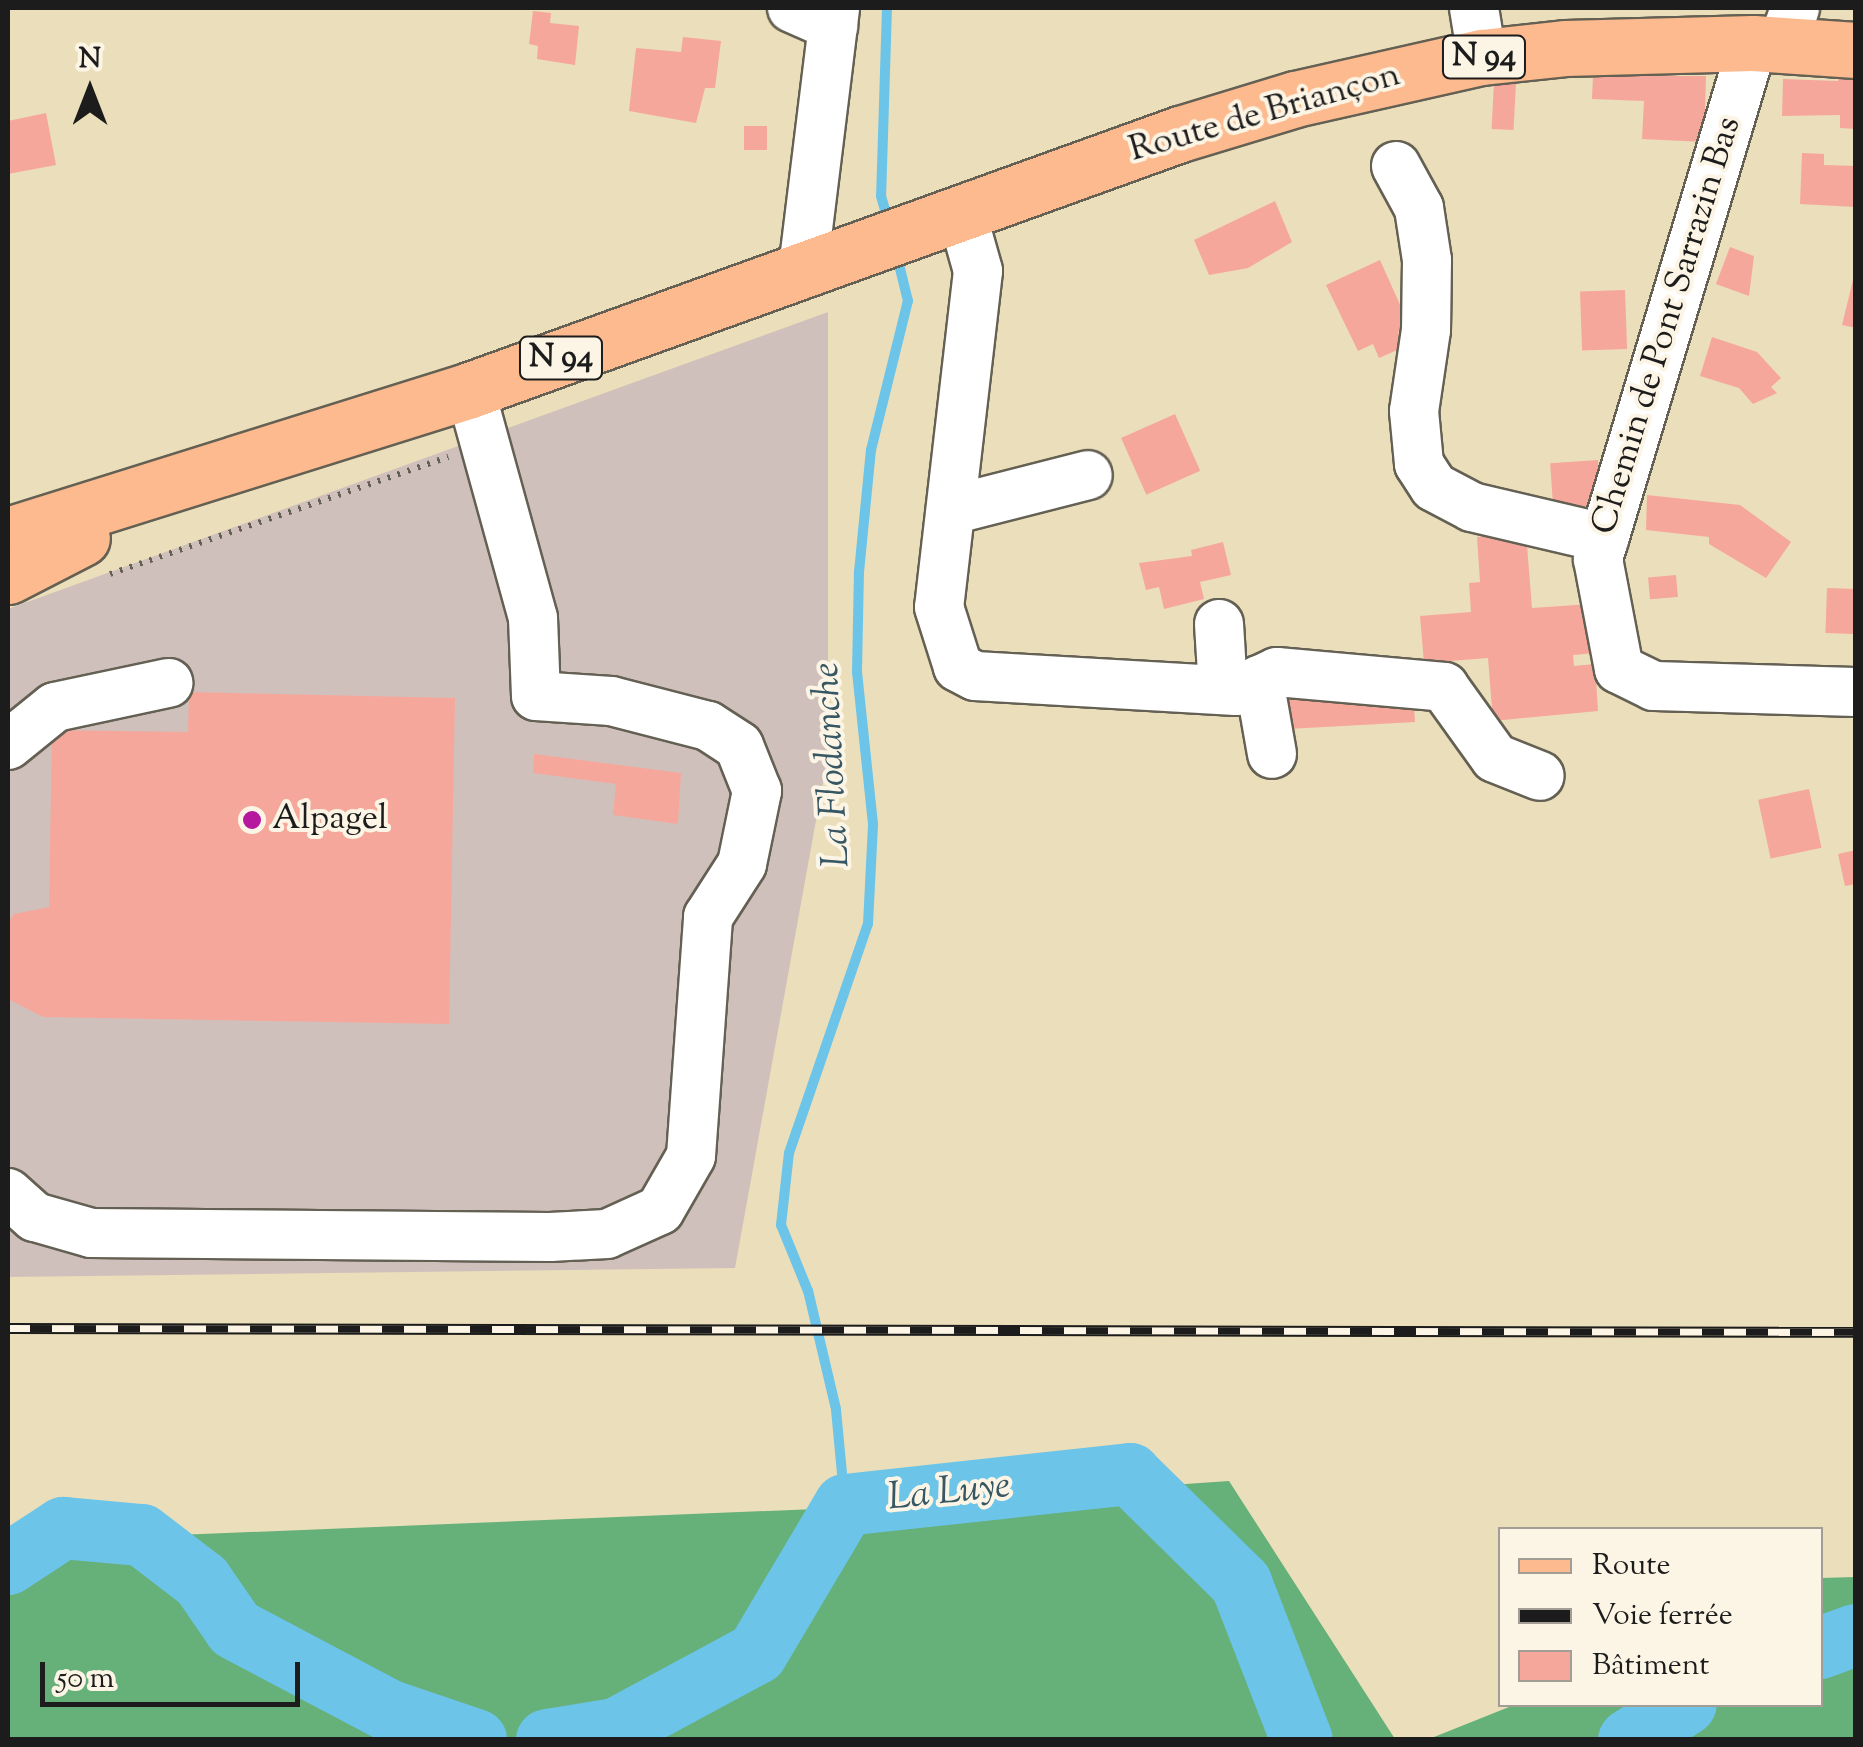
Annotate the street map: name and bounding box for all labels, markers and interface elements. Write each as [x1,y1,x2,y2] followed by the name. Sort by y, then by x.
[1442,30,1526,84] road number: N 94
[40,40,140,140] north arrow
[79,40,101,80] text: N
[1125,55,1405,173] street label: Route de Briançon
[1584,112,1752,540] street label: Chemin de Pont Sarrazin Bas
[518,331,604,385] road number: N 94
[806,661,862,869] water label: La Flodanche
[272,799,388,841] place label: Alpagel
[241,809,263,831] marker: Alpagel
[886,1465,1012,1523] water label: La Luye
[1498,1527,1823,1707] legend
[1592,1545,1671,1588] text: Route
[1592,1595,1733,1638] text: Voie ferrée
[45,1642,305,1704] scale bar
[1592,1645,1709,1688] text: Bâtiment
[57,1658,114,1701] text: 50 m

